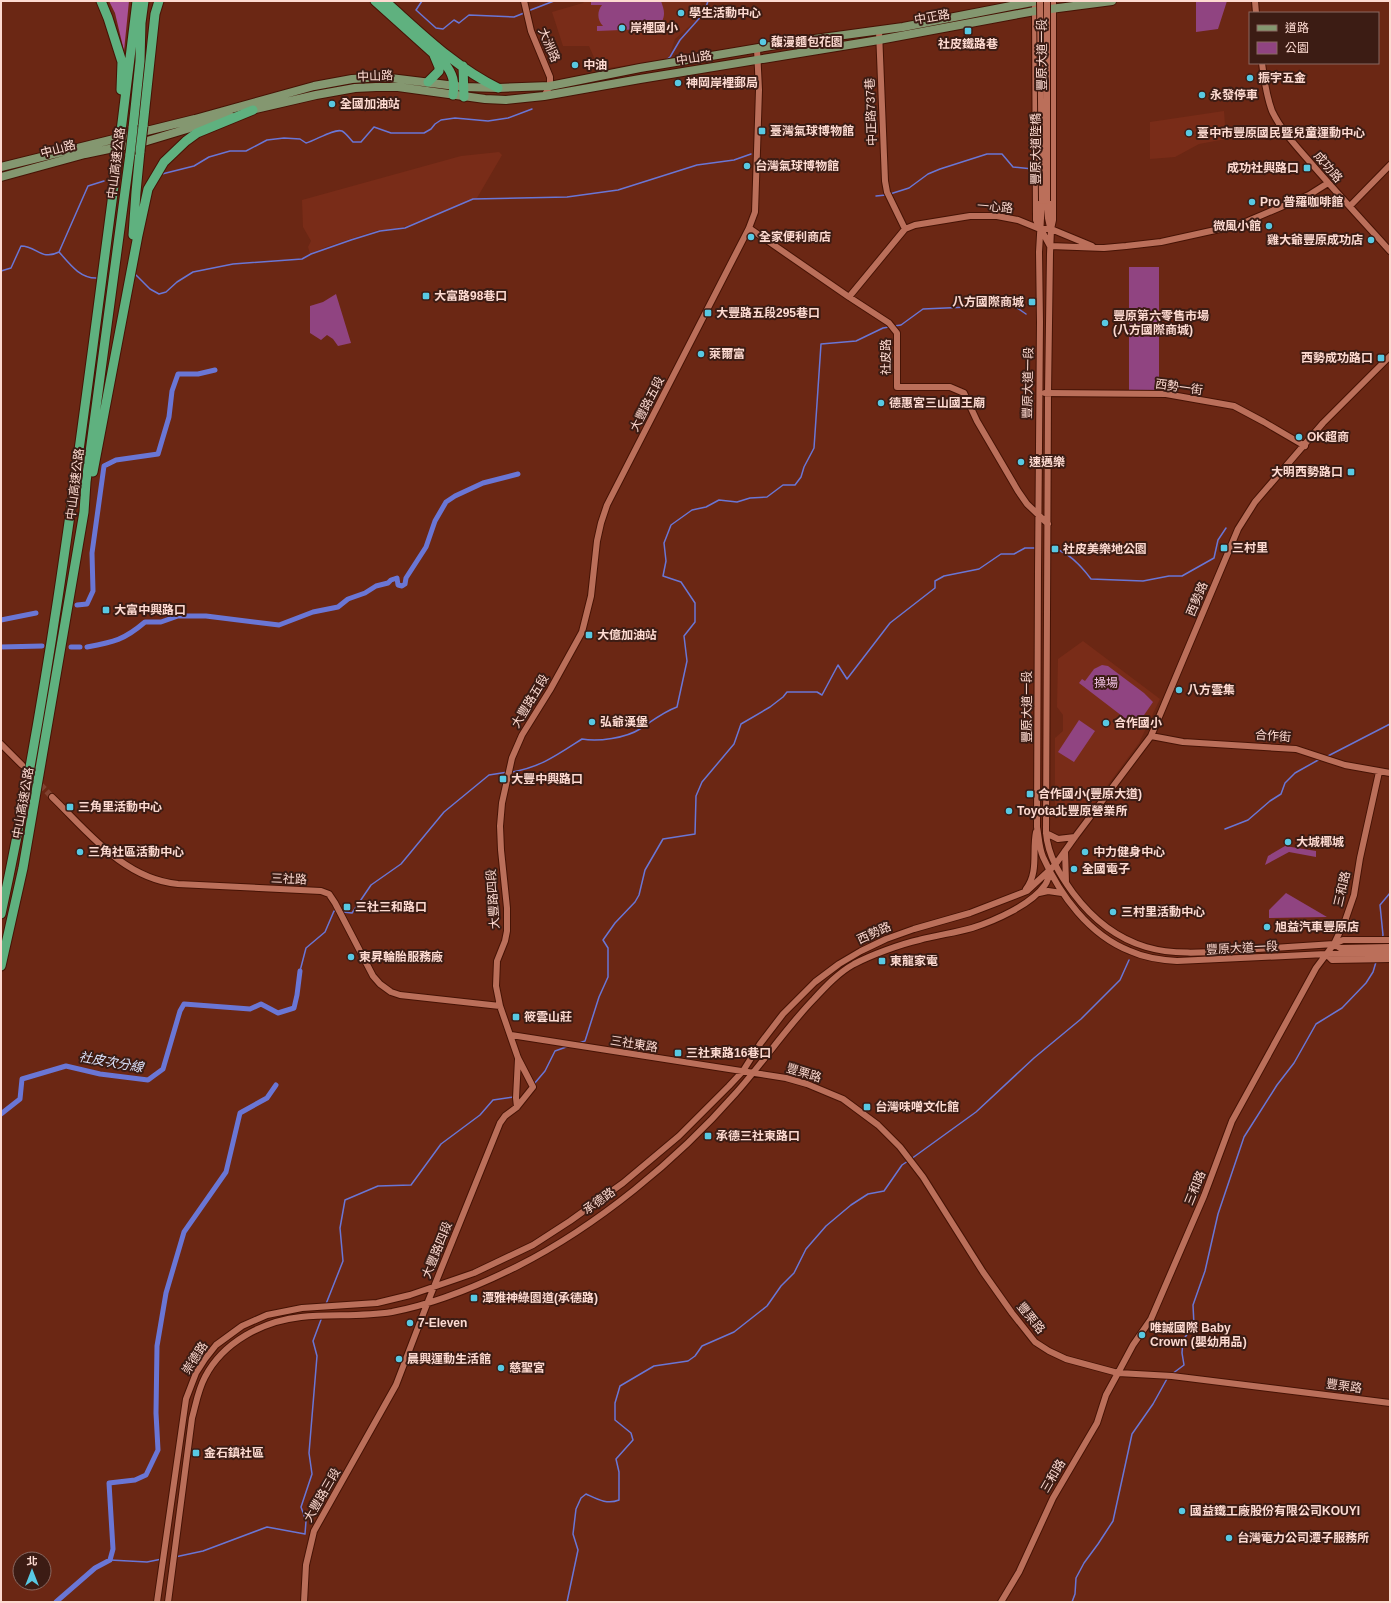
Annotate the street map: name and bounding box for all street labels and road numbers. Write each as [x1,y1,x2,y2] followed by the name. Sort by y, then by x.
[913,7,951,27] street label: 中正路
[1035,19,1049,91] street label: 豐原大道一段
[536,26,562,64] street label: 大洲路
[675,48,713,68] street label: 中山路
[357,68,393,84] street label: 中山路
[863,78,879,146] street label: 中正路737巷
[1029,113,1043,185] street label: 豐原大道陸橋
[105,126,127,200] street label: 中山高速公路
[39,138,77,160] street label: 中山路
[1311,149,1345,185] street label: 成功路
[976,198,1014,216] street label: 一心路
[879,339,893,375] street label: 社皮路
[1020,347,1036,419] street label: 豐原大道一段
[627,374,667,434] street label: 大豐路五段
[1154,377,1204,397] street label: 西勢一街
[64,447,86,521] street label: 中山高速公路
[1184,580,1210,618] street label: 西勢路
[1020,671,1034,743] street label: 豐原大道一段
[509,672,551,730] street label: 大豐路五段
[1255,728,1291,744] street label: 合作街
[10,766,36,840] street label: 中山高速公路
[484,869,502,929] street label: 大豐路四段
[1331,870,1353,908] street label: 三和路
[271,871,307,887] street label: 三社路
[855,919,893,947] street label: 西勢路
[1206,939,1278,957] street label: 豐原大道一段
[609,1033,659,1055] street label: 三社東路
[785,1061,823,1085] street label: 豐栗路
[1182,1169,1208,1207] street label: 三和路
[580,1185,618,1217] street label: 承德路
[419,1220,455,1280] street label: 大豐路四段
[1014,1300,1048,1336] street label: 豐栗路
[179,1339,211,1377] street label: 崇德路
[1325,1377,1363,1395] street label: 豐栗路
[1038,1457,1068,1495] street label: 三和路
[301,1466,343,1524] street label: 大豐路三段

